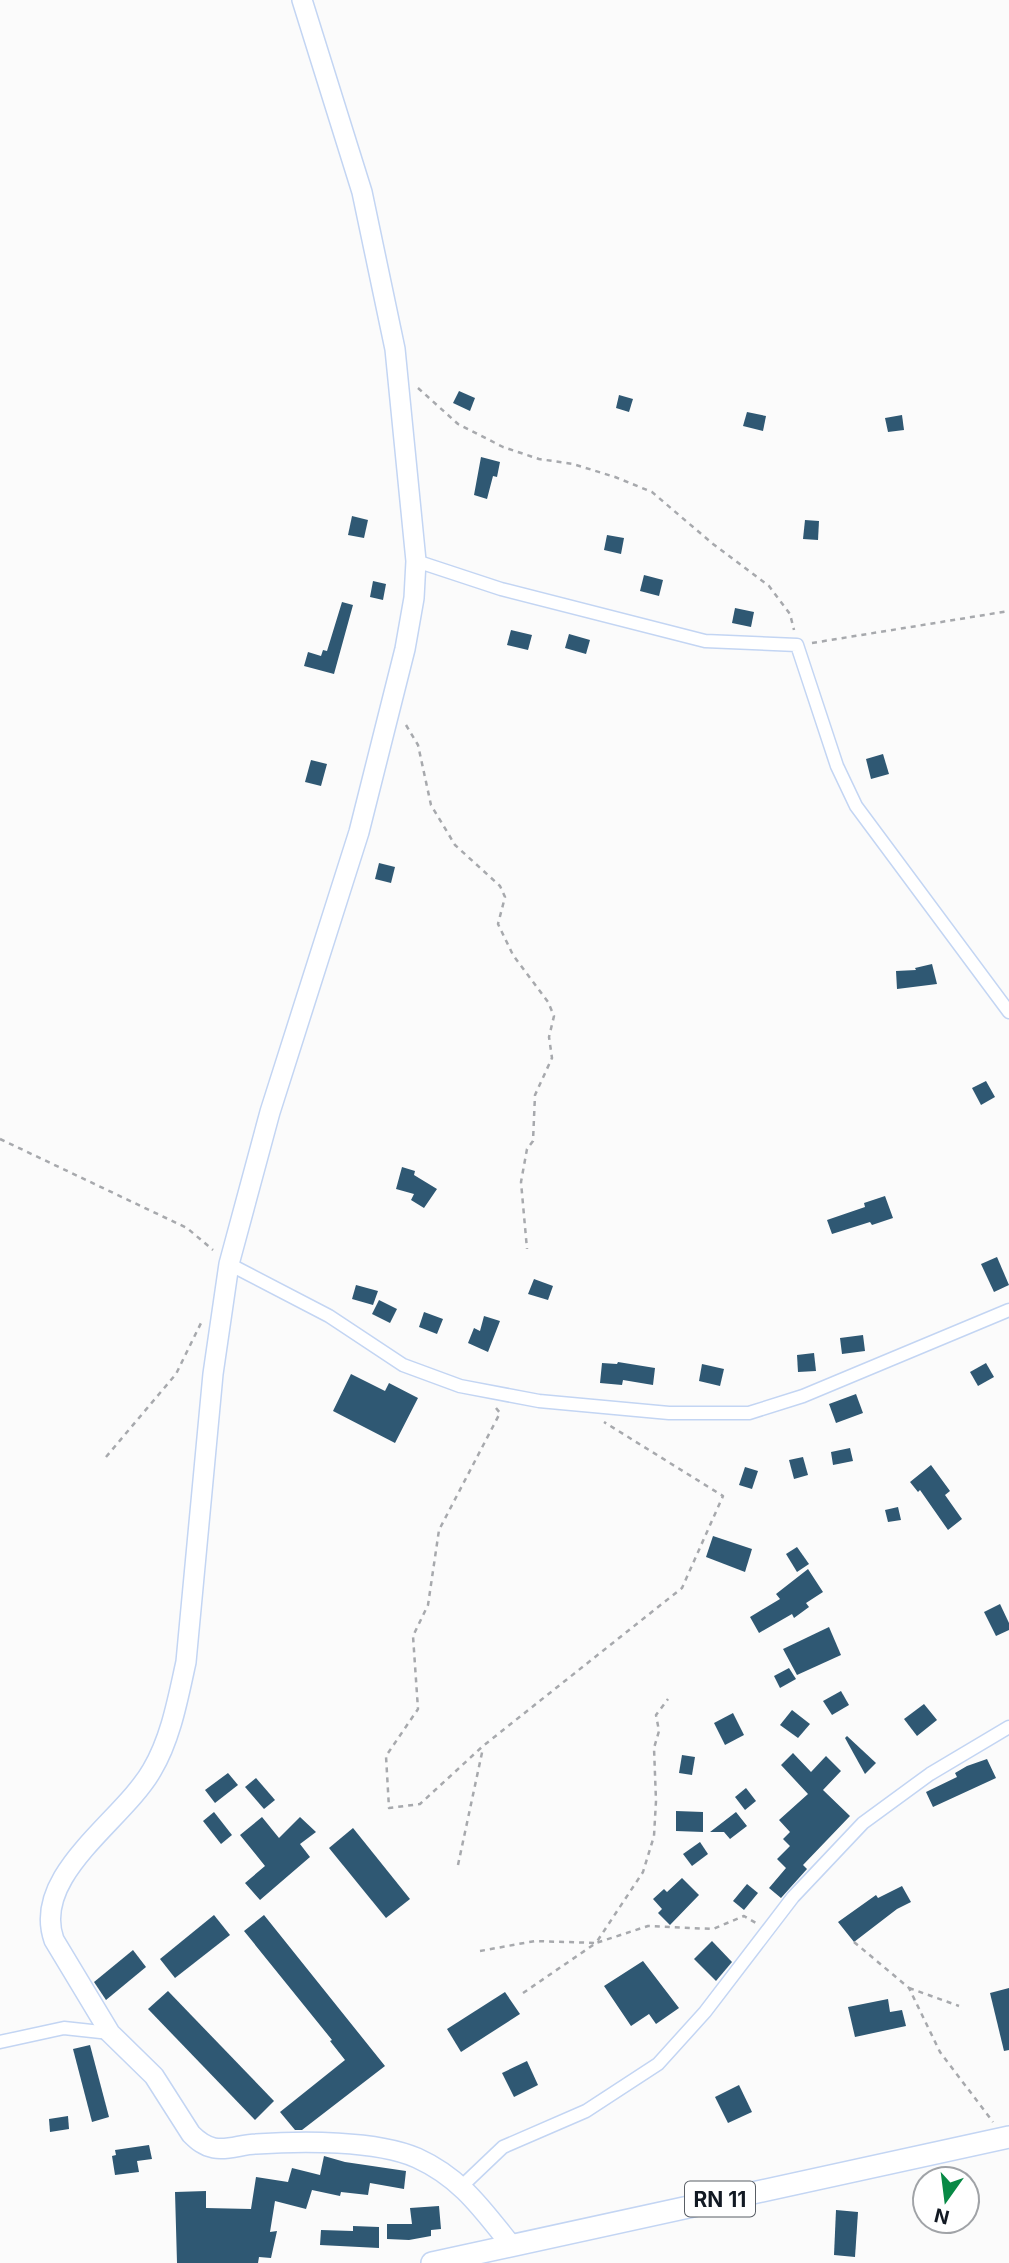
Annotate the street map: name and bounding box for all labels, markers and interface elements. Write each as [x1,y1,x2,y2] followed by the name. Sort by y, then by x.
[911,2165,981,2235] north arrow
[685,2182,755,2216] road number: RN 11
[932,2203,952,2229] text: N

